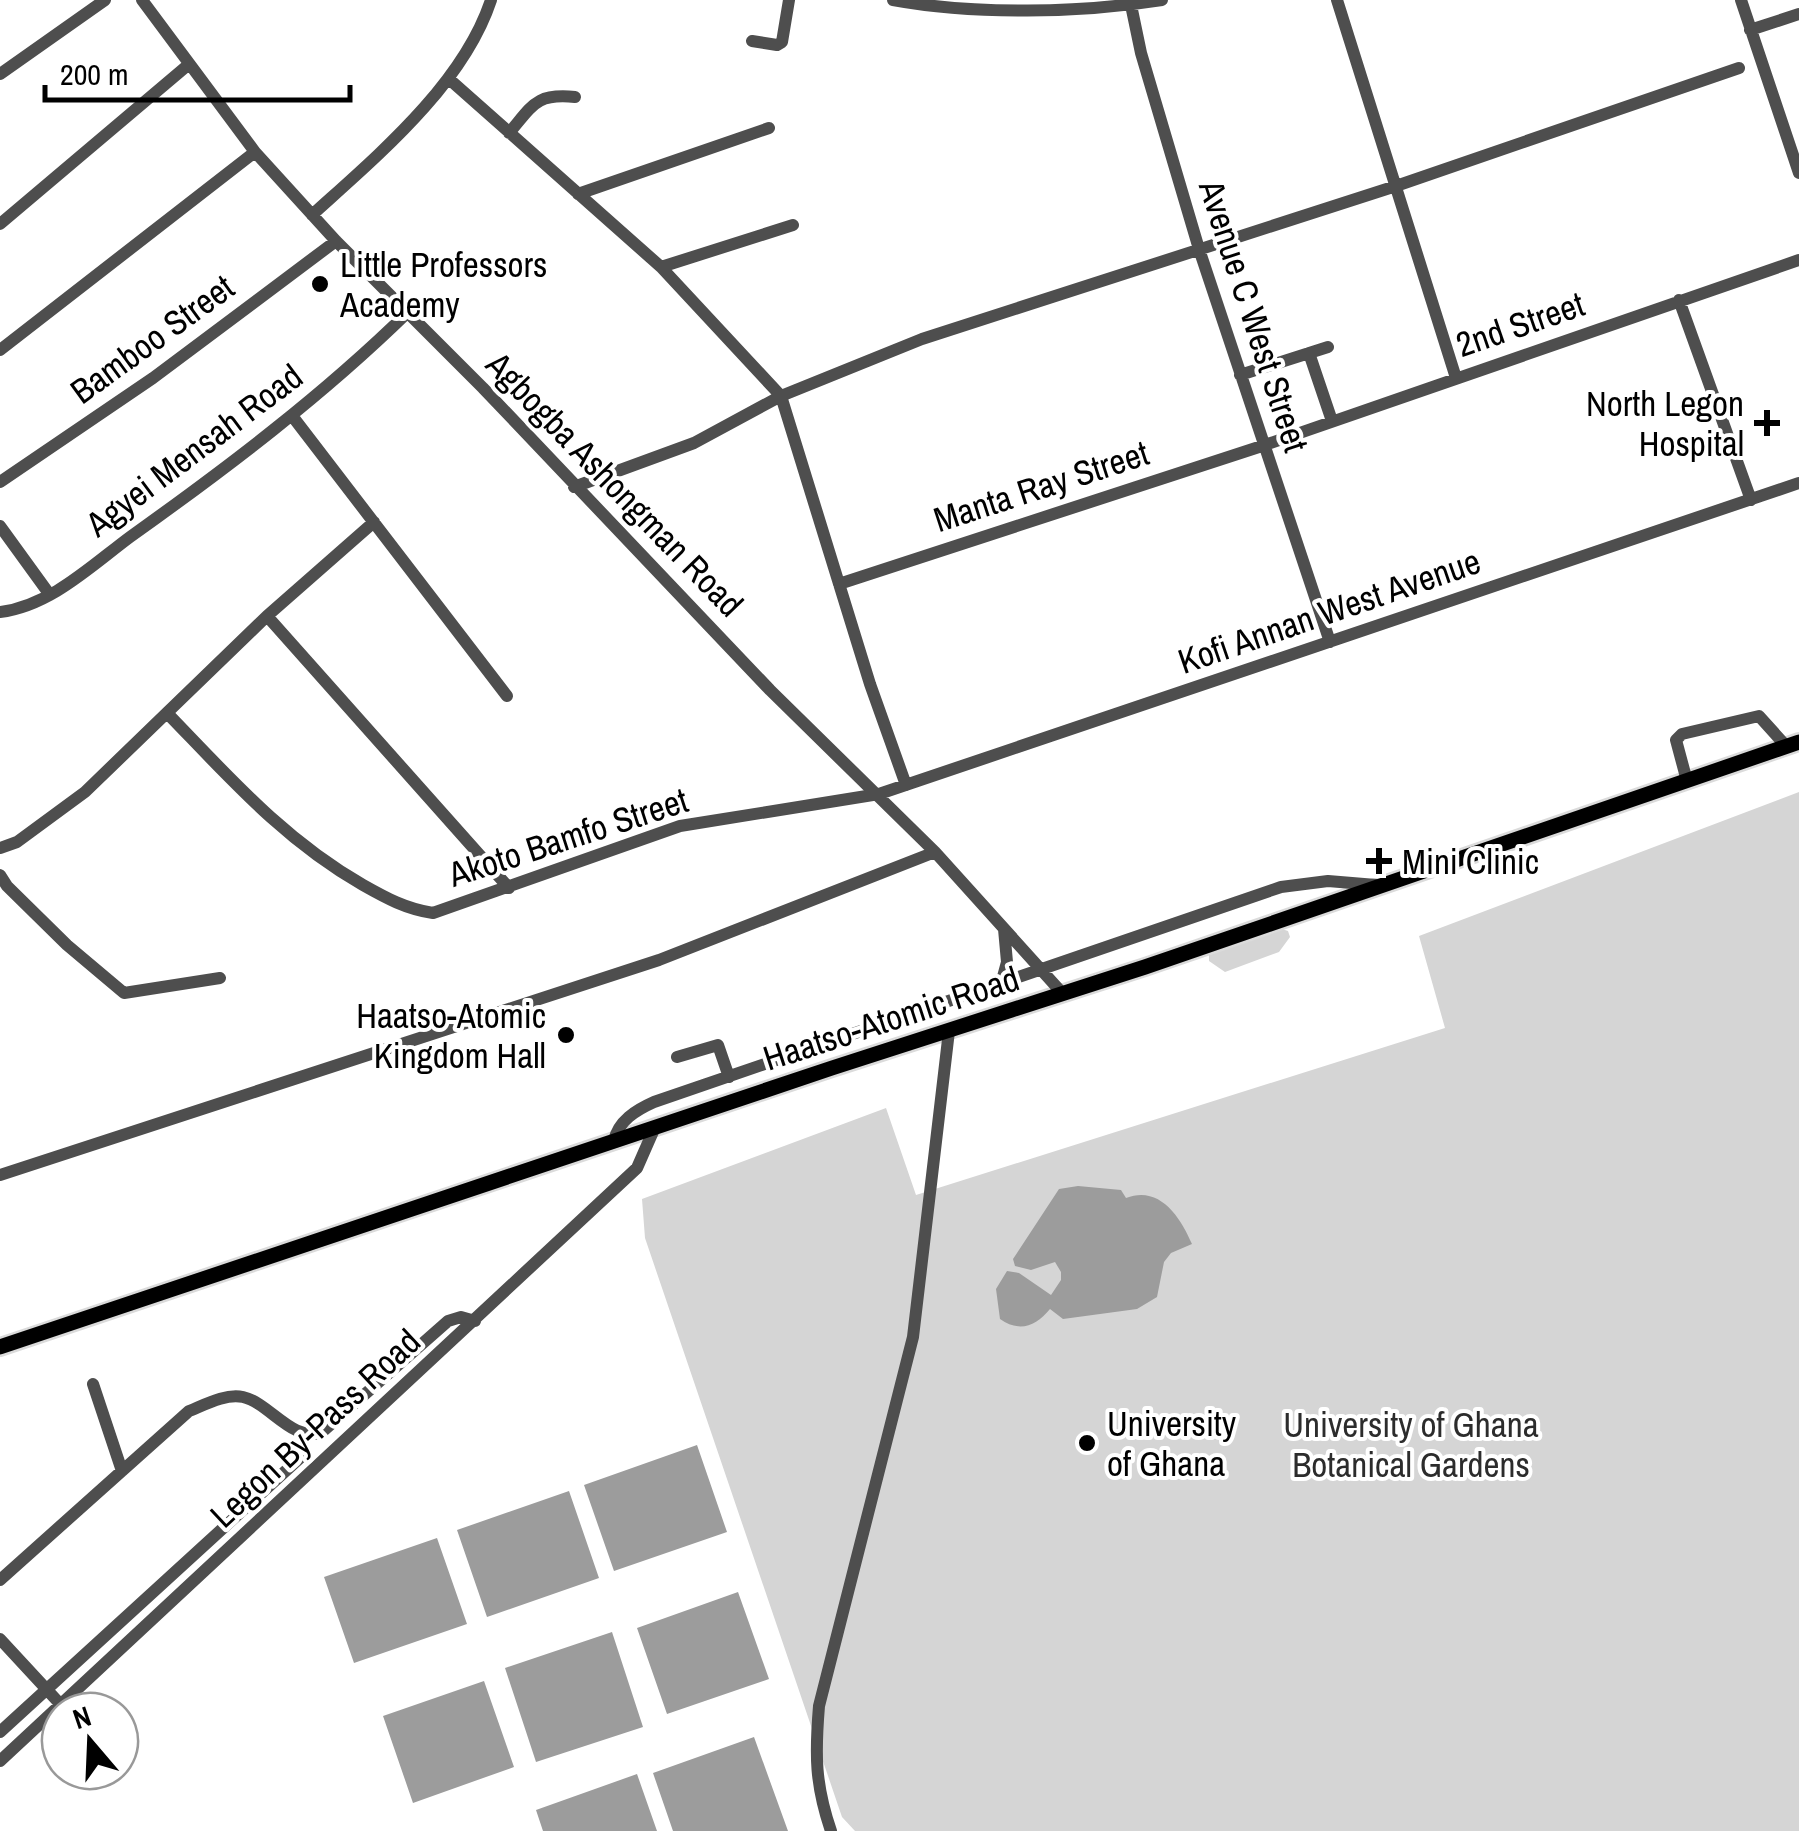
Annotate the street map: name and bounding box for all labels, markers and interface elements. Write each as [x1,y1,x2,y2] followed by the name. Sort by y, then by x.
[45,40,350,102] scale bar
[60,54,128,94] text: 200 m
[1188,173,1320,458] street label: Avenue C West Street
[339,241,547,328] place label: Little Professors Academy
[61,264,243,414] street label: Bamboo Street
[309,273,331,295] marker: Little Professors Academy
[1450,280,1590,368] street label: 2nd Street
[475,341,754,627] street label: Agbogba Ashongman Road
[75,353,312,548] street label: Agyei Mensah Road
[1586,380,1744,467] place label: North Legon Hospital
[1754,410,1780,436] marker: North Legon Hospital
[928,429,1154,543] street label: Manta Ray Street
[1172,537,1486,685] street label: Kofi Annan West Avenue
[441,776,694,898] street label: Akoto Bamfo Street
[1402,838,1539,885] place label: Mini Clinic
[1366,848,1392,874] marker: Mini Clinic
[757,954,1025,1082] street label: Haatso-Atomic Road
[356,992,546,1079] place label: Haatso-Atomic Kingdom Hall
[555,1024,577,1046] marker: Haatso-Atomic Kingdom Hall
[200,1318,430,1538] street label: Legon By-Pass Road
[1107,1400,1237,1487] place label: University of Ghana
[1283,1401,1539,1488] park label: University of Ghana Botanical Gardens
[1076,1432,1098,1454] marker: University of Ghana
[40,1691,140,1791] north arrow
[68,1697,96,1738] text: N

